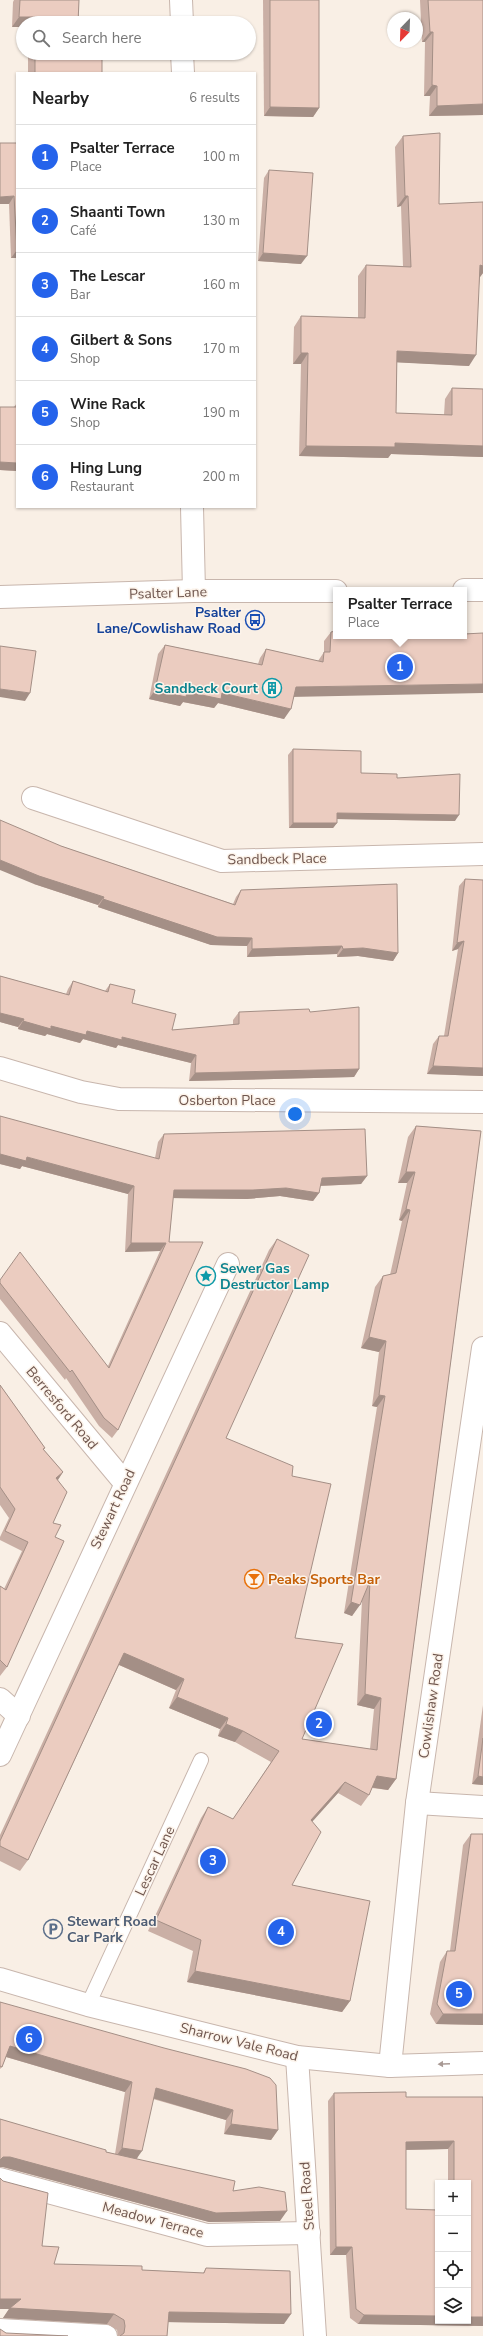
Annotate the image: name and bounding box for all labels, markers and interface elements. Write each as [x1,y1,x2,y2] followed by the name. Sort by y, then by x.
[387,12,423,48] north arrow
[16,16,256,60] search box
[30,27,52,49] icon: search
[62,28,142,48] text: Search here
[32,87,89,110] text: Nearby
[189,89,240,107] text: 6 results
[70,138,175,158] text: Psalter Terrace
[41,148,49,166] text: 1
[202,148,240,166] text: 100 m
[70,158,102,176] text: Place
[70,202,165,222] text: Shaanti Town
[41,212,49,230] text: 2
[202,212,240,230] text: 130 m
[70,222,97,240] text: Café
[70,266,145,286] text: The Lescar
[41,276,49,294] text: 3
[202,276,240,294] text: 160 m
[70,286,90,304] text: Bar
[70,330,172,350] text: Gilbert & Sons
[41,340,49,358] text: 4
[202,340,240,358] text: 170 m
[70,350,100,368] text: Shop
[70,394,145,414] text: Wine Rack
[41,404,49,422] text: 5
[202,404,240,422] text: 190 m
[70,414,100,432] text: Shop
[70,458,142,478] text: Hing Lung
[41,468,49,486] text: 6
[202,468,240,486] text: 200 m
[70,478,134,496] text: Restaurant
[129,582,207,604] street label: Psalter Lane
[333,587,467,639] popup
[348,594,452,614] text: Psalter Terrace
[97,603,242,638] place label: Psalter Lane/Cowlishaw Road
[244,609,266,631] bus stop icon: Psalter Lane/Cowlishaw Road
[348,614,380,632] text: Place
[387,652,413,682] pin: 1
[261,677,283,699] building icon: Sandbeck Court
[155,679,259,698] place label: Sandbeck Court
[227,849,327,869] street label: Sandbeck Place
[179,1091,275,1110] street label: Osberton Place
[285,1104,305,1124] your location
[220,1259,329,1294] place label: Sewer Gas Destructor Lamp
[195,1265,217,1287] place icon: Sewer Gas Destructor Lamp
[22,1363,102,1453] street label: Berresford Road
[86,1466,140,1552] street label: Stewart Road
[243,1568,265,1590] bar icon: Peaks Sports Bar
[268,1570,380,1589] place label: Peaks Sports Bar
[414,1652,448,1760] street label: Cowlishaw Road
[306,1709,332,1739] pin: 2
[131,1823,179,1899] street label: Lescar Lane
[200,1846,226,1876] pin: 3
[67,1912,157,1947] place label: Stewart Road Car Park
[268,1917,294,1947] pin: 4
[42,1918,64,1940] parking icon: Stewart Road Car Park
[446,1979,472,2009] pin: 5
[178,2018,300,2066] street label: Sharrow Vale Road
[16,2024,42,2054] pin: 6
[438,2061,450,2068] one-way arrow
[295,2161,319,2231] street label: Steel Road
[435,2180,471,2324] map controls
[435,2180,471,2216] button: +
[100,2197,206,2243] street label: Meadow Terrace
[435,2216,471,2252] button: −
[435,2252,471,2288] button: locate
[435,2288,471,2324] button: layers

